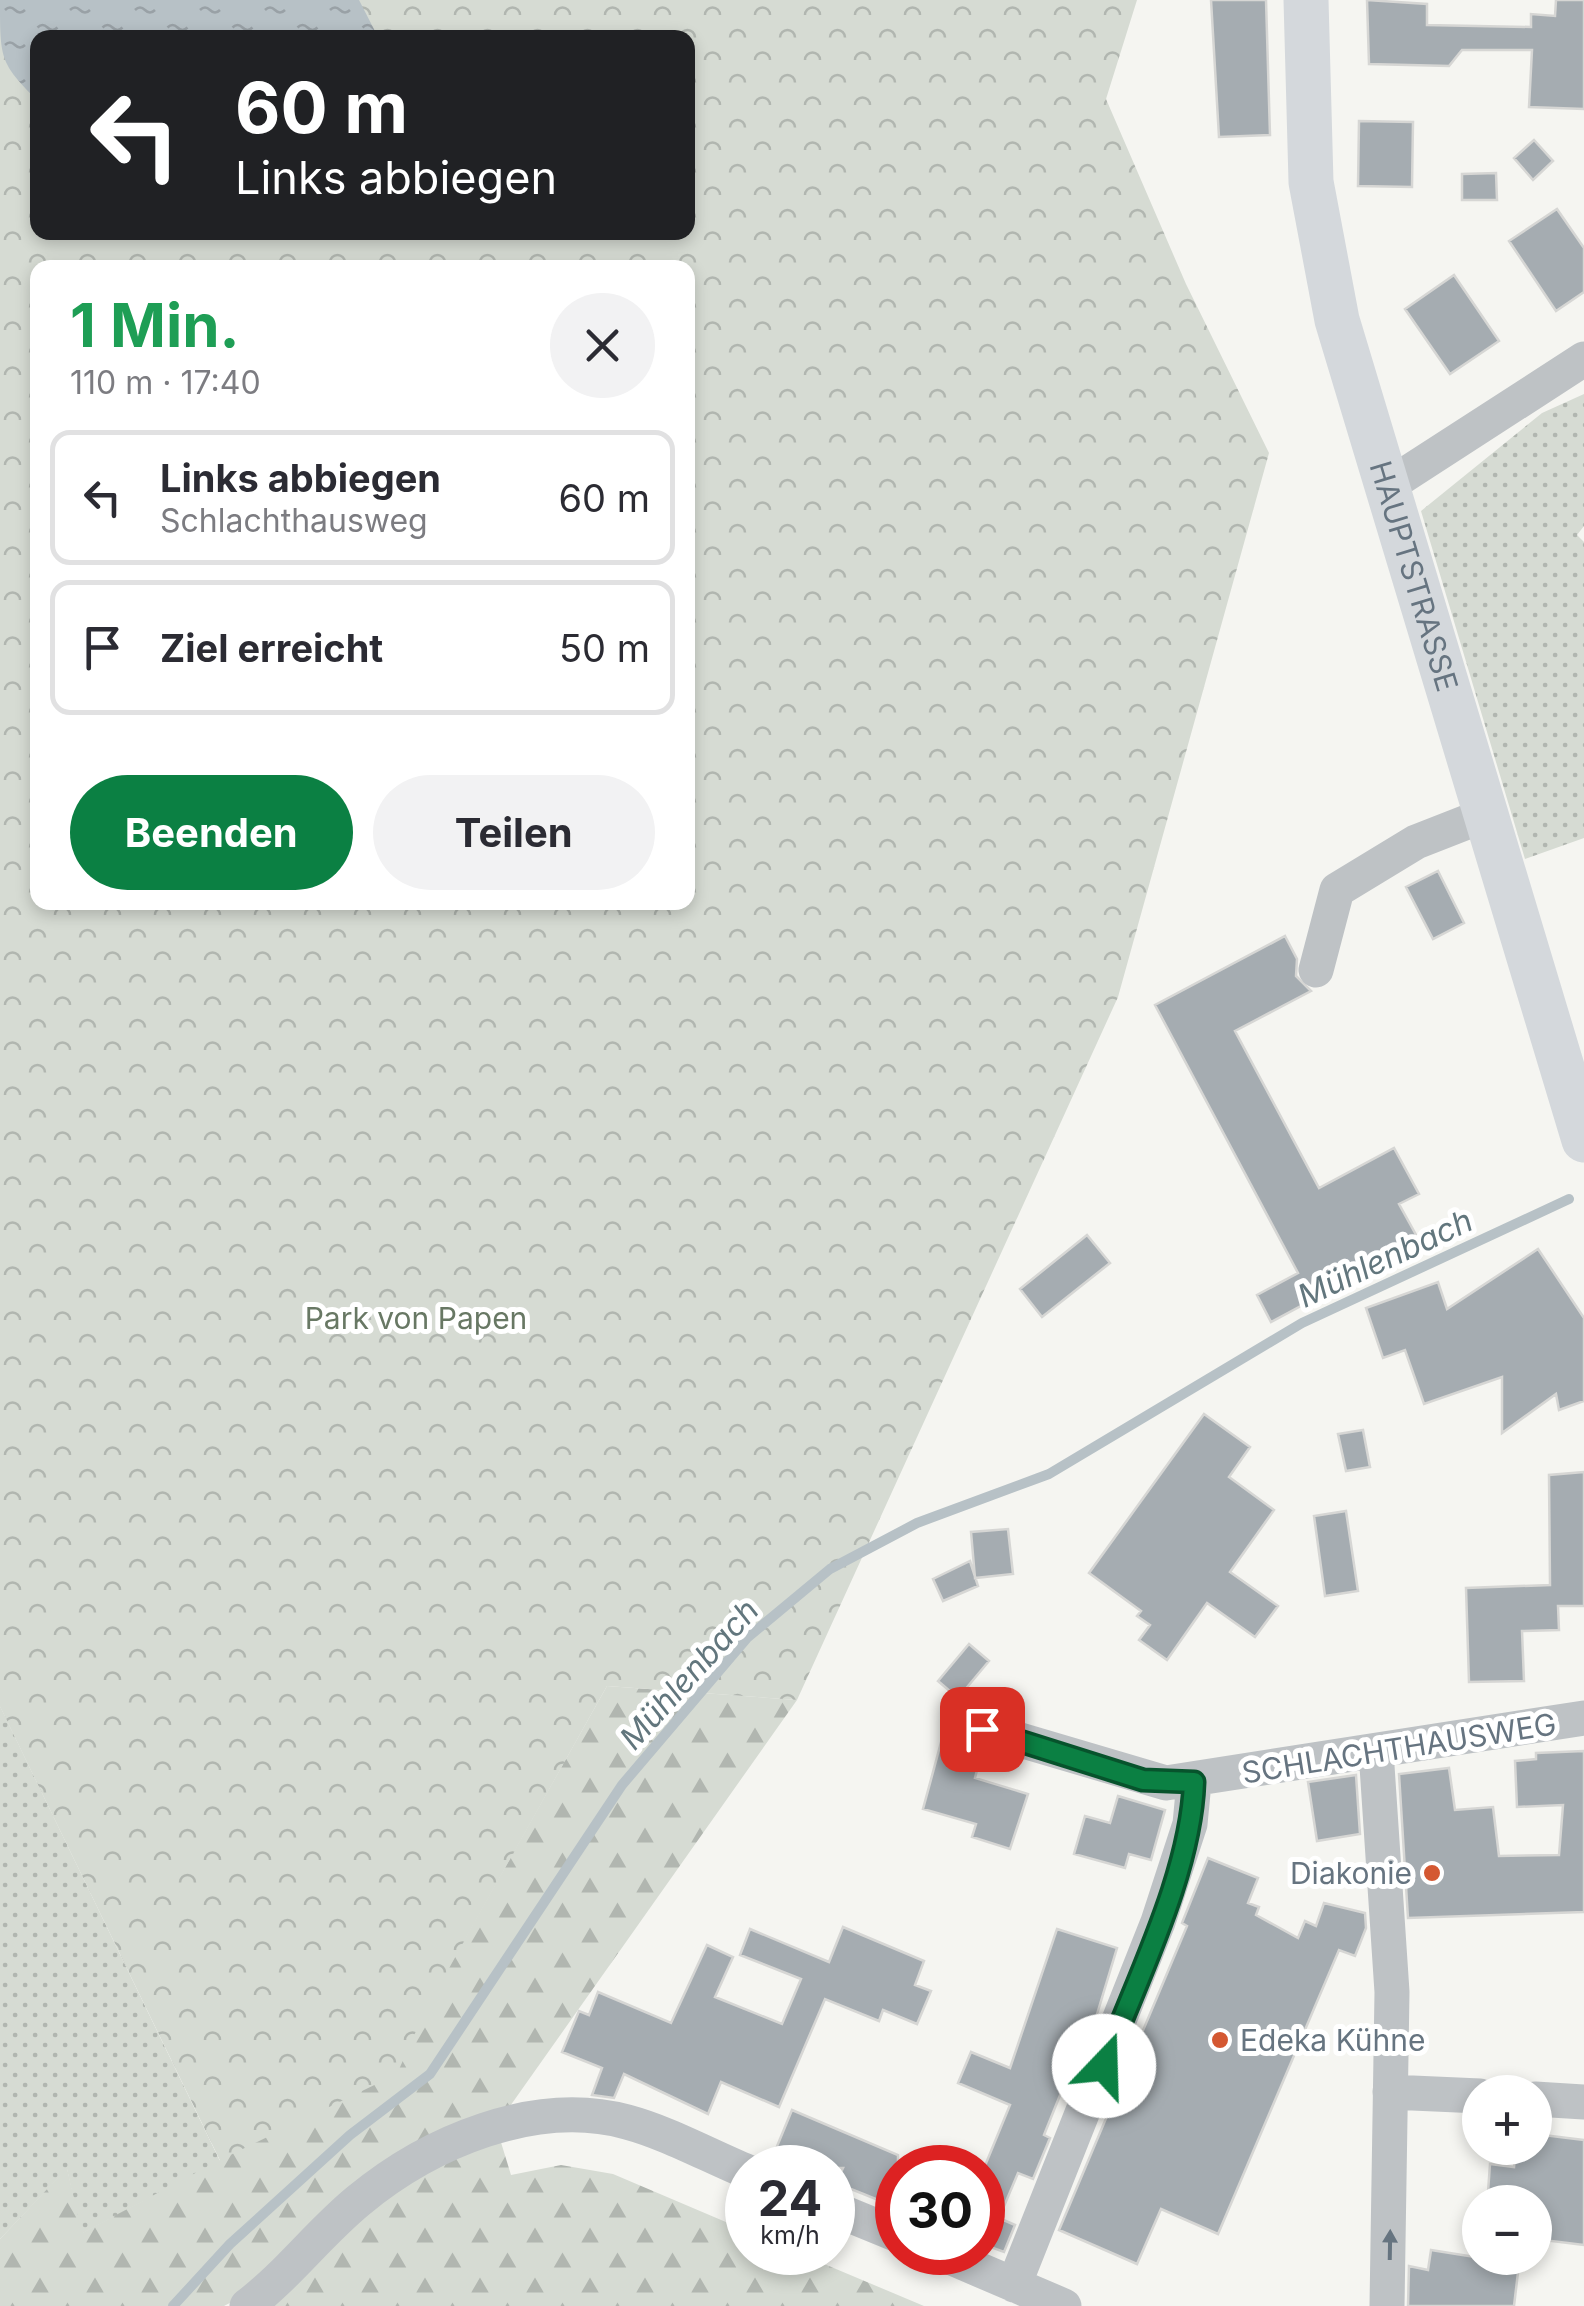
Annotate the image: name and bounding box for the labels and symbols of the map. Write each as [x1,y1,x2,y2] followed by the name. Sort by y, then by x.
[1363,457,1466,696] street label: HAUPTSTRASSE
[1291,1201,1479,1315] water label: Mühlenbach
[305,1300,527,1336] park label: Park von Papen
[612,1591,766,1757] water label: Mühlenbach
[940,1687,1025,1772] pin
[1239,1705,1559,1791] street label: SCHLACHTHAUSWEG
[1290,1855,1412,1891] place label: Diakonie
[1421,1862,1443,1884] marker: Diakonie
[1052,2014,1156,2118] position arrow
[1240,2022,1425,2058] place label: Edeka Kühne
[1209,2029,1231,2051] marker: Edeka Kühne
[875,2145,1005,2275] speed limit sign: 30
[1383,2229,1399,2261] one-way arrow

